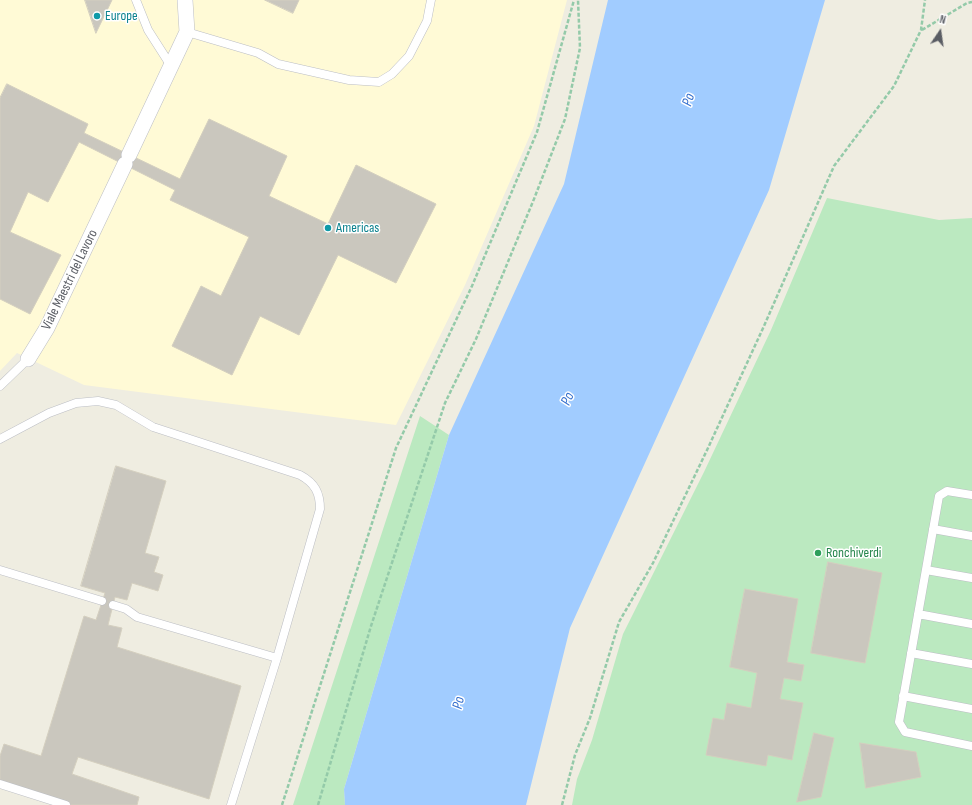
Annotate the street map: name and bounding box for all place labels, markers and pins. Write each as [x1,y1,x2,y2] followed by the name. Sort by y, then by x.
[105,8,138,24] place label: Europe
[92,11,102,21] marker: Europe
[336,220,379,236] place label: Americas
[323,223,333,233] marker: Americas
[826,545,881,561] place label: Ronchiverdi
[813,548,823,558] marker: Ronchiverdi

